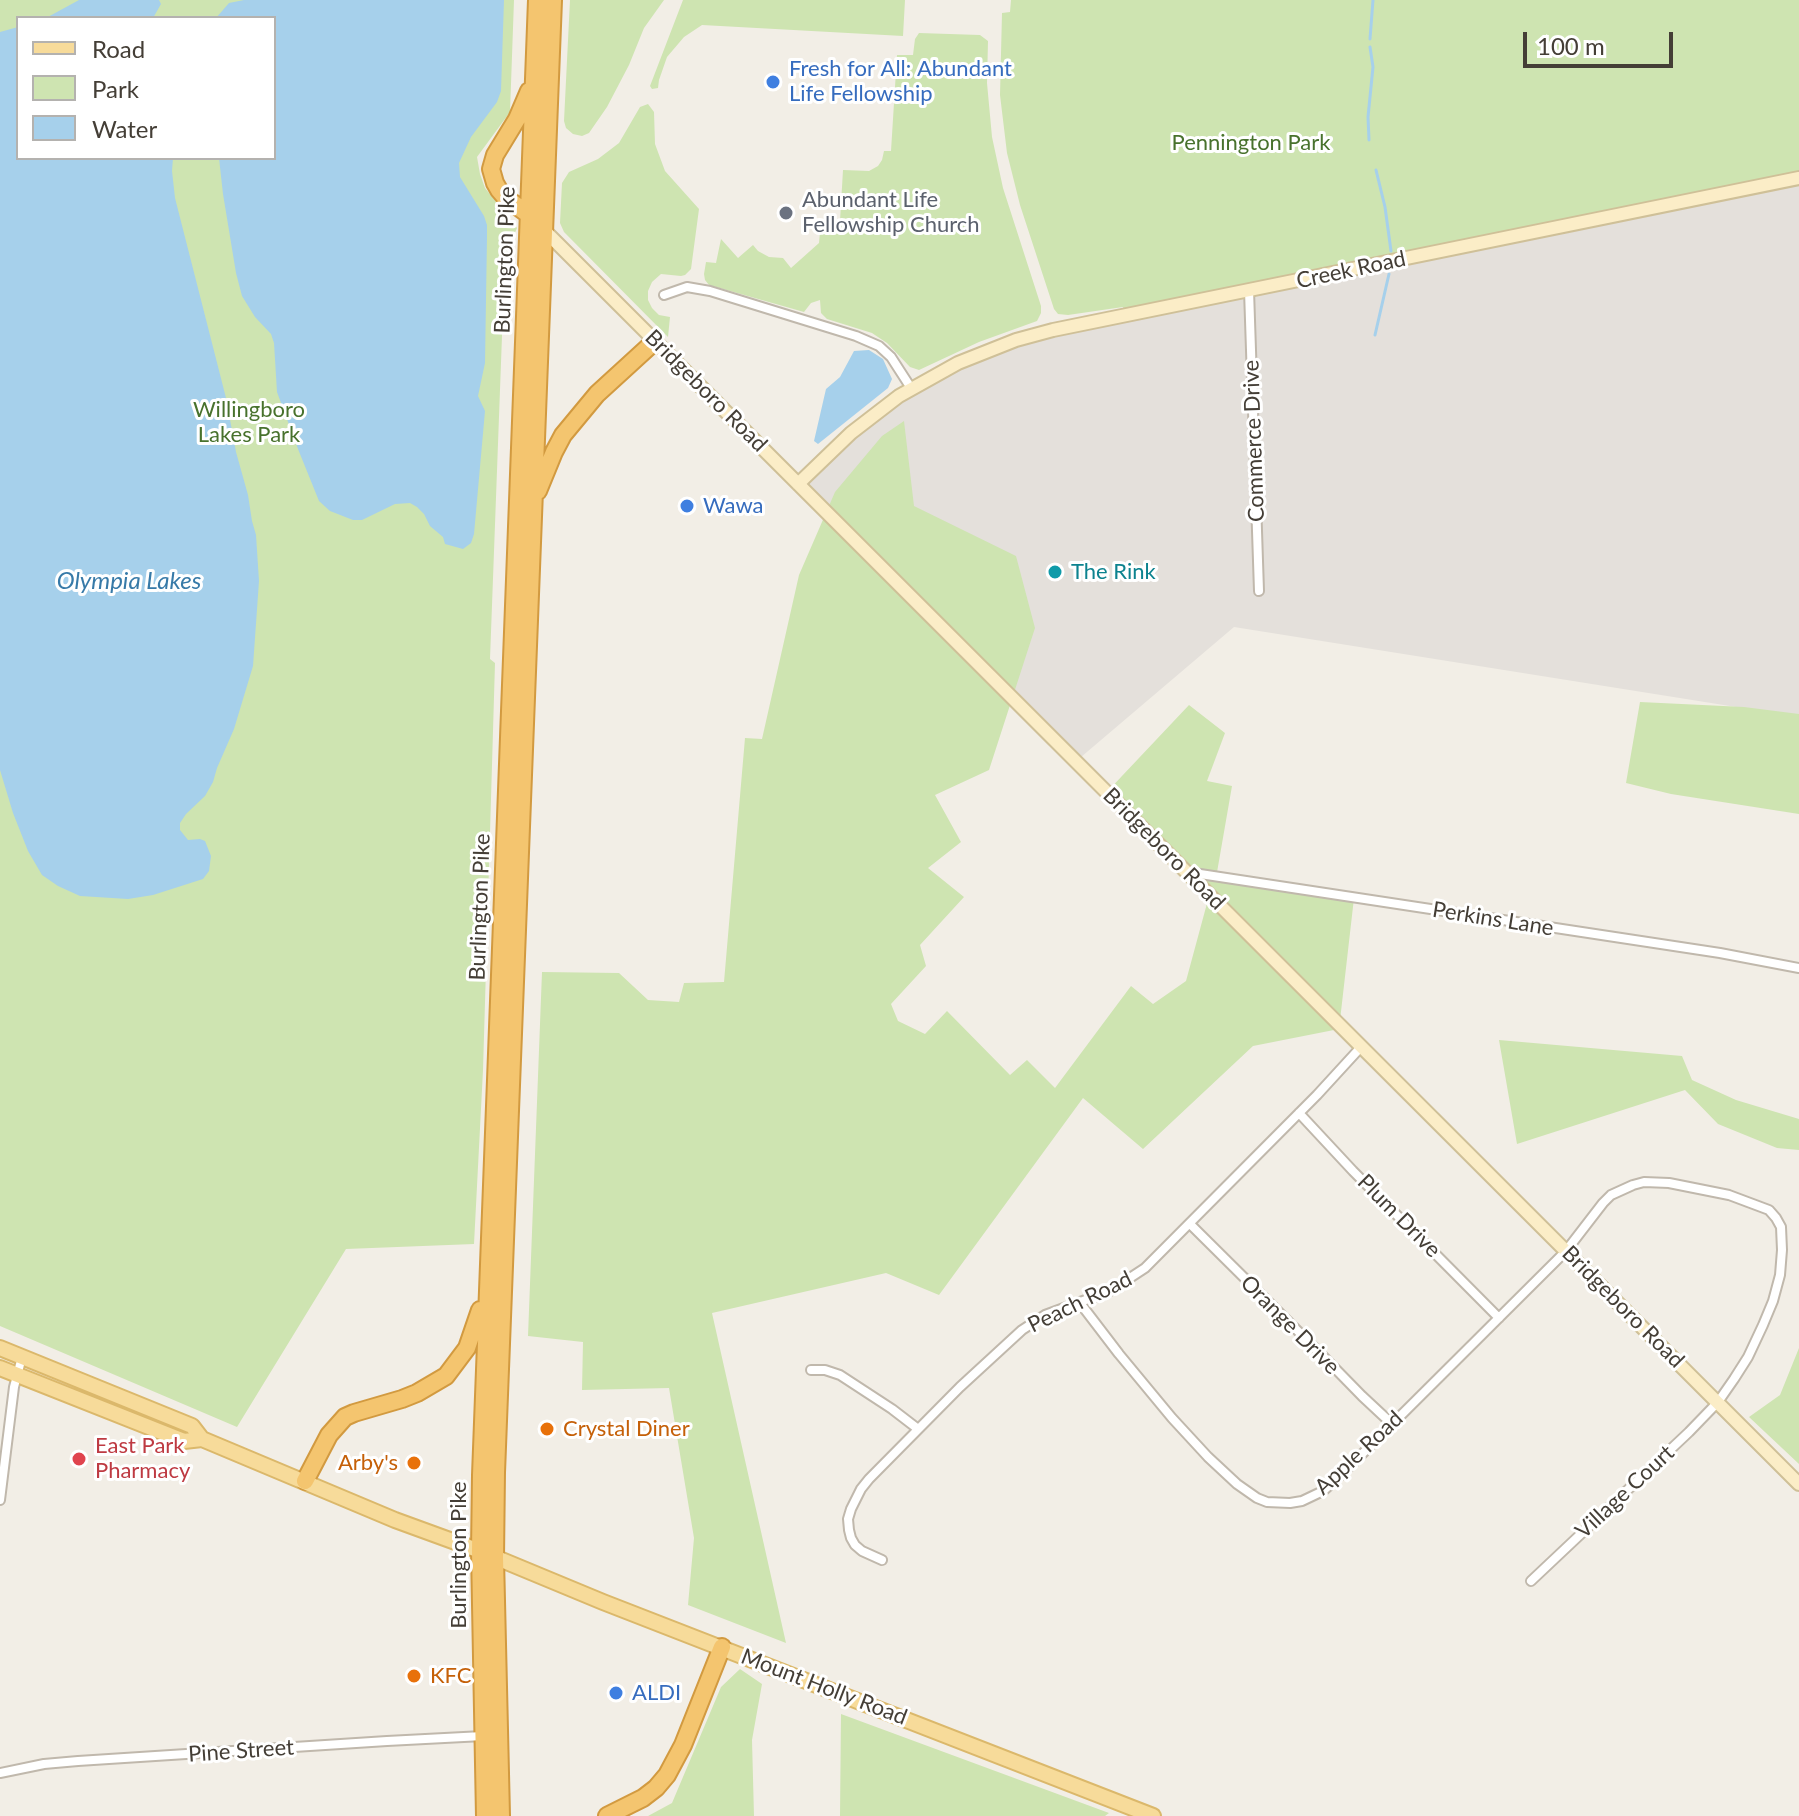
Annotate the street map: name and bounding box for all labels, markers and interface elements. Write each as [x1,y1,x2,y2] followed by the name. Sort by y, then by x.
[16,16,276,160] legend
[1527,16,1677,66] scale bar
[1537,31,1605,60] text: 100 m
[92,34,145,63] text: Road
[789,56,1012,108] place label: Fresh for All: Abundant Life Fellowship
[764,73,782,91] marker: Fresh for All: Abundant Life Fellowship
[92,74,139,103] text: Park
[92,114,157,143] text: Water
[1172,130,1330,156] park label: Pennington Park
[489,186,521,334] street label: Burlington Pike
[802,187,980,238] place label: Abundant Life Fellowship Church
[777,204,795,222] marker: Abundant Life Fellowship Church
[1294,246,1408,294] street label: Creek Road
[639,324,773,458] street label: Bridgeboro Road
[1238,359,1270,523] street label: Commerce Drive
[193,397,305,448] park label: Willingboro Lakes Park
[703,493,763,519] place label: Wawa
[678,497,696,515] marker: Wawa
[1071,559,1156,585] place label: The Rink
[1046,563,1064,581] marker: The Rink
[57,567,201,595] water label: Olympia Lakes
[1097,782,1231,916] street label: Bridgeboro Road
[464,833,496,981] street label: Burlington Pike
[1431,896,1555,942] street label: Perkins Lane
[1352,1169,1446,1263] street label: Plum Drive
[1556,1240,1690,1374] street label: Bridgeboro Road
[1024,1266,1136,1338] street label: Peach Road
[1235,1270,1345,1380] street label: Orange Drive
[1309,1406,1409,1500] street label: Apple Road
[563,1416,690,1442] place label: Crystal Diner
[538,1420,556,1438] marker: Crystal Diner
[95,1433,190,1484] place label: East Park Pharmacy
[1570,1440,1680,1544] street label: Village Court
[70,1450,88,1468] marker: East Park Pharmacy
[338,1450,398,1476] place label: Arby's
[405,1454,423,1472] marker: Arby's
[446,1481,472,1629] street label: Burlington Pike
[737,1643,911,1731] street label: Mount Holly Road
[430,1663,472,1689] place label: KFC
[405,1667,423,1685] marker: KFC
[632,1680,681,1706] place label: ALDI
[607,1684,625,1702] marker: ALDI
[187,1734,295,1768] street label: Pine Street

